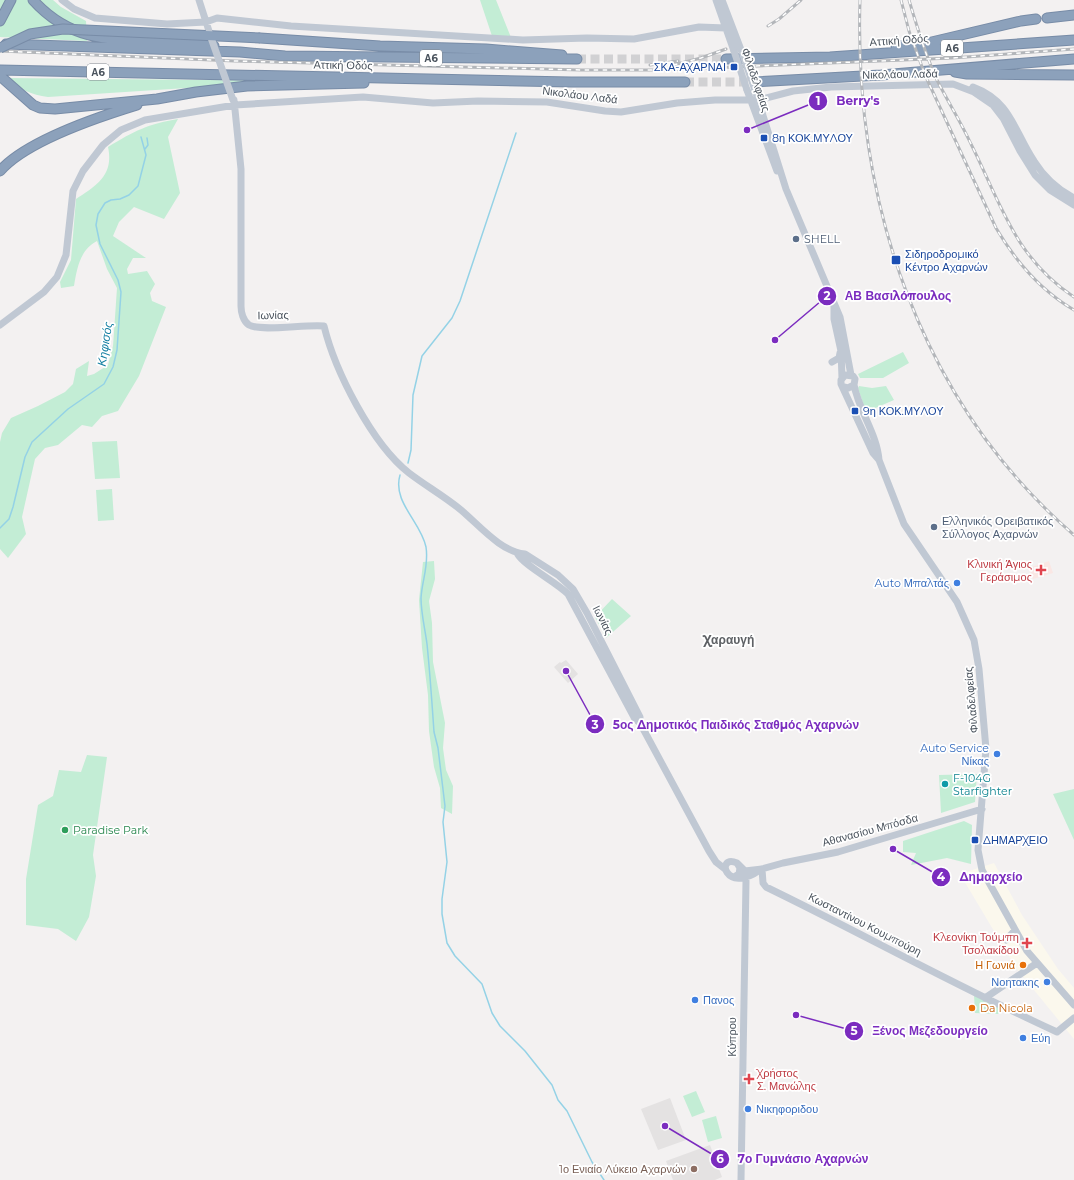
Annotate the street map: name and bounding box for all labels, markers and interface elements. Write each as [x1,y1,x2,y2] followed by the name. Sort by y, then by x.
[869,31,929,49] street label: Αττική Οδός
[941,40,963,56] road number: Α6
[739,46,773,114] street label: Φιλαδελφείας
[420,50,442,66] road number: Α6
[313,57,373,73] street label: Αττική Οδός
[654,60,726,74] place label: ΣΚΑ-ΑΧΑΡΝΑΙ
[729,62,739,72] marker: ΣΚΑ-ΑΧΑΡΝΑΙ
[87,64,109,80] road number: Α6
[862,66,939,82] street label: Νικολάου Λαδά
[542,83,619,107] street label: Νικολάου Λαδά
[808,89,888,113] callout: Berry's
[816,93,820,108] text: 1
[836,93,880,108] text: Berry's
[772,131,854,145] place label: 8η ΚΟΚ.ΜΥΛΟΥ
[759,133,769,143] marker: 8η ΚΟΚ.ΜΥΛΟΥ
[804,232,841,246] place label: SHELL
[791,234,801,244] marker: SHELL
[905,247,988,274] place label: Σιδηροδρομικό Κέντρο Αχαρνών
[890,254,902,266] marker: Σιδηροδρομικό Κέντρο Αχαρνών
[817,284,960,308] callout: ΑΒ Βασιλόπουλος
[823,288,831,303] text: 2
[845,288,951,303] text: ΑΒ Βασιλόπουλος
[257,308,289,322] street label: Ιωνίας
[94,320,115,367] water label: Κηφισός
[863,404,944,418] place label: 9η ΚΟΚ.ΜΥΛΟΥ
[850,406,860,416] marker: 9η ΚΟΚ.ΜΥΛΟΥ
[942,514,1053,541] place label: Ελληνικός Ορειβατικός Σύλλογος Αχαρνών
[929,522,939,532] marker: Ελληνικός Ορειβατικός Σύλλογος Αχαρνών
[967,557,1032,584] place label: Κλινική Άγιος Γεράσιμος
[1035,564,1047,576] marker: Κλινική Άγιος Γεράσιμος
[875,576,949,590] place label: Auto Μπαλτάς
[952,578,962,588] marker: Auto Μπαλτάς
[590,603,616,637] street label: Ιωνίας
[702,632,754,647] district label: Χαραυγή
[961,666,981,734] street label: Φιλαδελφείας
[585,712,867,736] callout: 5ος Δημοτικός Παιδικός Σταθμός Αχαρνών
[590,717,599,732] text: 3
[613,717,860,732] text: 5ος Δημοτικός Παιδικός Σταθμός Αχαρνών
[920,741,989,768] place label: Auto Service Νίκας
[992,749,1002,759] marker: Auto Service Νίκας
[953,771,1012,798] place label: F-104G Starfighter
[940,779,950,789] marker: F-104G Starfighter
[821,810,920,849] street label: Αθανασίου Μπόσδα
[73,823,149,837] place label: Paradise Park
[60,825,70,835] marker: Paradise Park
[983,833,1048,847] place label: ΔΗΜΑΡΧΕΙΟ
[970,835,980,845] marker: ΔΗΜΑΡΧΕΙΟ
[931,865,1030,889] callout: Δημαρχείο
[937,869,946,884] text: 4
[958,869,1023,884] text: Δημαρχείο
[806,889,924,959] street label: Κωσταντίνου Κουμπούρη
[933,930,1019,957] place label: Κλεονίκη Τούμπη Τσολακίδου
[1022,938,1032,948] marker: Κλεονίκη Τούμπη Τσολακίδου
[975,958,1016,972] place label: Η Γωνιά
[1018,960,1028,970] marker: Η Γωνιά
[991,975,1039,989] place label: Νοητακης
[1042,977,1052,987] marker: Νοητακης
[703,993,734,1007] place label: Πανος
[690,995,700,1005] marker: Πανος
[980,1001,1033,1015] place label: Da Nicola
[967,1003,977,1013] marker: Da Nicola
[725,1017,739,1057] street label: Κύπρου
[844,1019,996,1043] callout: Ξένος Μεζεδουργείο
[850,1023,858,1038] text: 5
[872,1023,988,1038] text: Ξένος Μεζεδουργείο
[1031,1031,1050,1045] place label: Εύη
[1018,1033,1028,1043] marker: Εύη
[755,1066,816,1093] place label: Χρήστος Σ. Μανώλης
[744,1074,754,1084] marker: Χρήστος Σ. Μανώλης
[756,1102,818,1116] place label: Νικηφοριδου
[743,1104,753,1114] marker: Νικηφοριδου
[710,1147,877,1171] callout: 7ο Γυμνάσιο Αχαρνών
[716,1151,724,1166] text: 6
[737,1151,869,1166] text: 7ο Γυμνάσιο Αχαρνών
[559,1162,686,1176] place label: 1ο Ενιαίο Λύκειο Αχαρνών
[689,1164,699,1174] marker: 1ο Ενιαίο Λύκειο Αχαρνών

